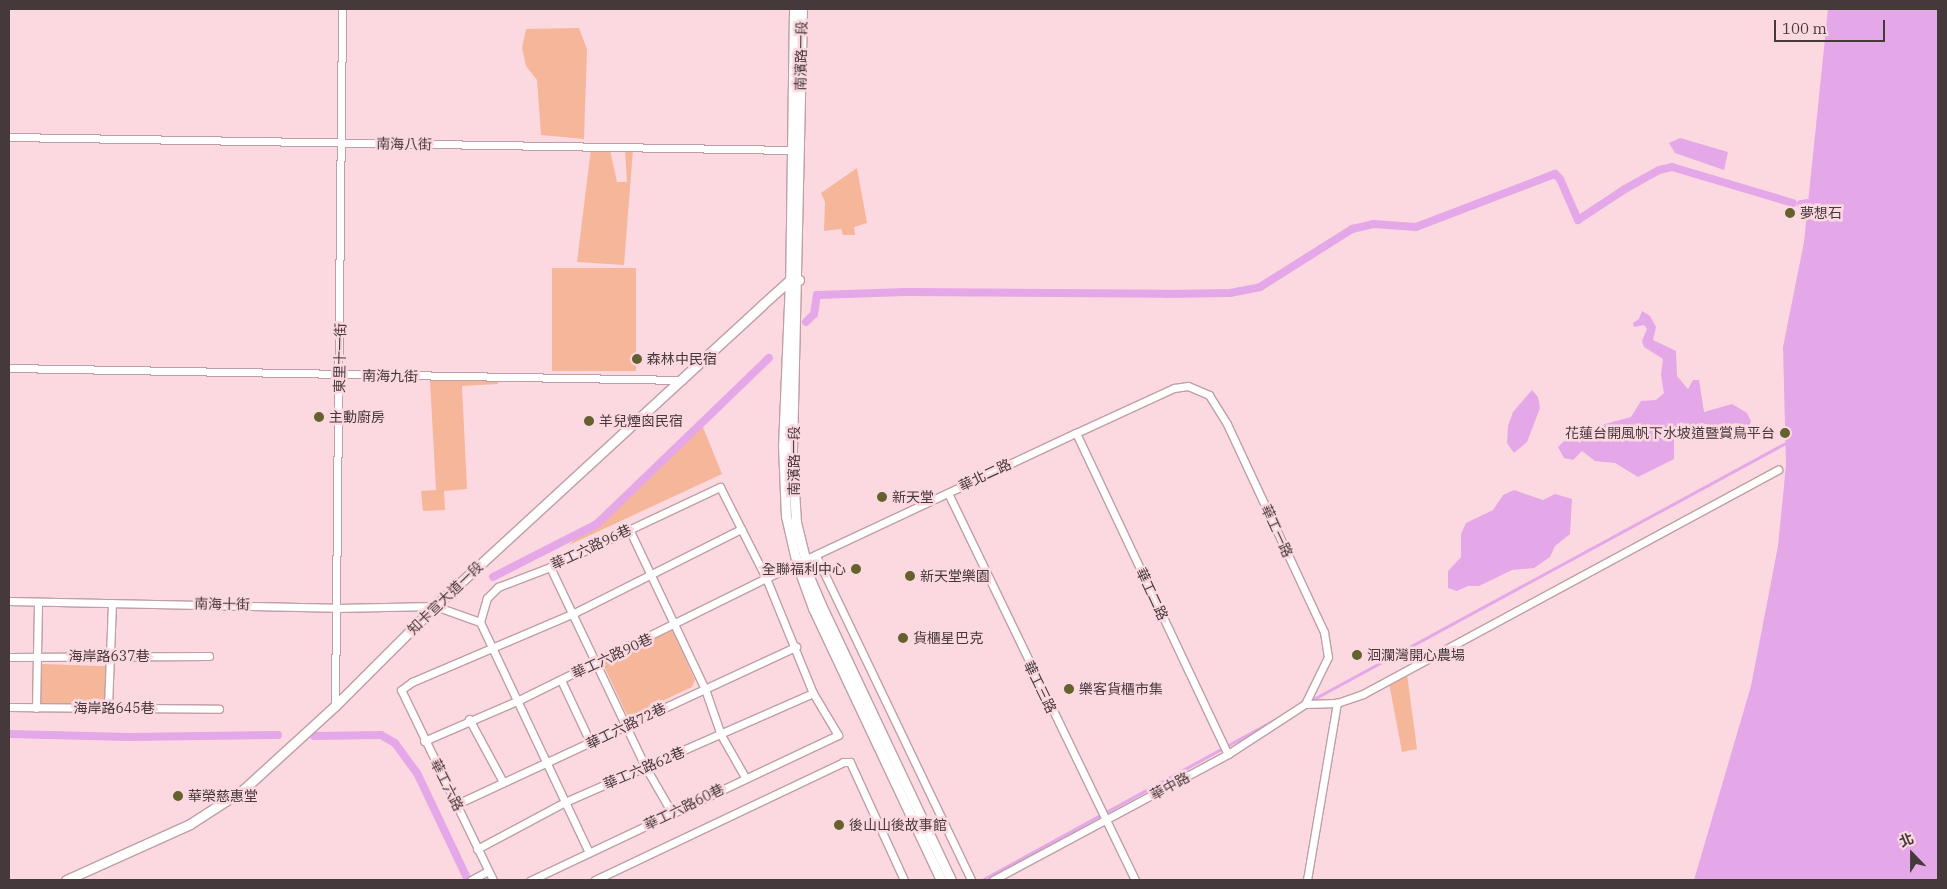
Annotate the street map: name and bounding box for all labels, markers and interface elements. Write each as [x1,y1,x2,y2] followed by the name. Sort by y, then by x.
[1777,10,1888,42] scale bar
[1782,19,1827,38] text: 100 m
[792,21,810,91] street label: 南濱路一段
[376,135,432,153] street label: 南海八街
[1800,205,1842,221] place label: 夢想石
[1784,207,1796,219] marker: 夢想石
[331,323,349,393] street label: 東里十一街
[647,351,717,367] place label: 森林中民宿
[631,353,643,365] marker: 森林中民宿
[362,367,418,385] street label: 南海九街
[329,409,385,425] place label: 主動廚房
[313,411,325,423] marker: 主動廚房
[599,413,683,429] place label: 羊兒煙囪民宿
[583,415,595,427] marker: 羊兒煙囪民宿
[1565,425,1775,441] place label: 花蓮台開風帆下水坡道暨賞鳥平台
[786,426,802,496] street label: 南濱路一段
[1779,427,1791,439] marker: 花蓮台開風帆下水坡道暨賞鳥平台
[956,456,1014,494] street label: 華北二路
[892,489,934,505] place label: 新天堂
[876,491,888,503] marker: 新天堂
[1258,502,1296,560] street label: 華工一路
[548,521,634,573] street label: 華工六路96巷
[404,558,486,638] street label: 知卡宣大道一段
[762,561,846,577] place label: 全聯福利中心
[850,563,862,575] marker: 全聯福利中心
[1133,565,1171,623] street label: 華工二路
[920,568,990,584] place label: 新天堂樂園
[904,570,916,582] marker: 新天堂樂園
[194,595,250,613] street label: 南海十街
[569,630,655,682] street label: 華工六路90巷
[913,630,983,646] place label: 貨櫃星巴克
[897,632,909,644] marker: 貨櫃星巴克
[1367,647,1465,663] place label: 洄瀾灣開心農場
[68,648,150,664] street label: 海岸路637巷
[1351,649,1363,661] marker: 洄瀾灣開心農場
[1020,658,1060,716] street label: 華工三路
[1079,681,1163,697] place label: 樂客貨櫃市集
[1063,683,1075,695] marker: 樂客貨櫃市集
[583,699,669,753] street label: 華工六路72巷
[73,700,155,716] street label: 海岸路645巷
[601,743,687,793] street label: 華工六路62巷
[427,756,467,814] street label: 華工六路
[1148,768,1192,804] street label: 華中路
[641,780,727,834] street label: 華工六路60巷
[188,788,258,804] place label: 華榮慈惠堂
[172,790,184,802] marker: 華榮慈惠堂
[849,817,947,833] place label: 後山山後故事館
[833,819,845,831] marker: 後山山後故事館
[1887,829,1937,879] north arrow
[1897,829,1916,851] text: 北

